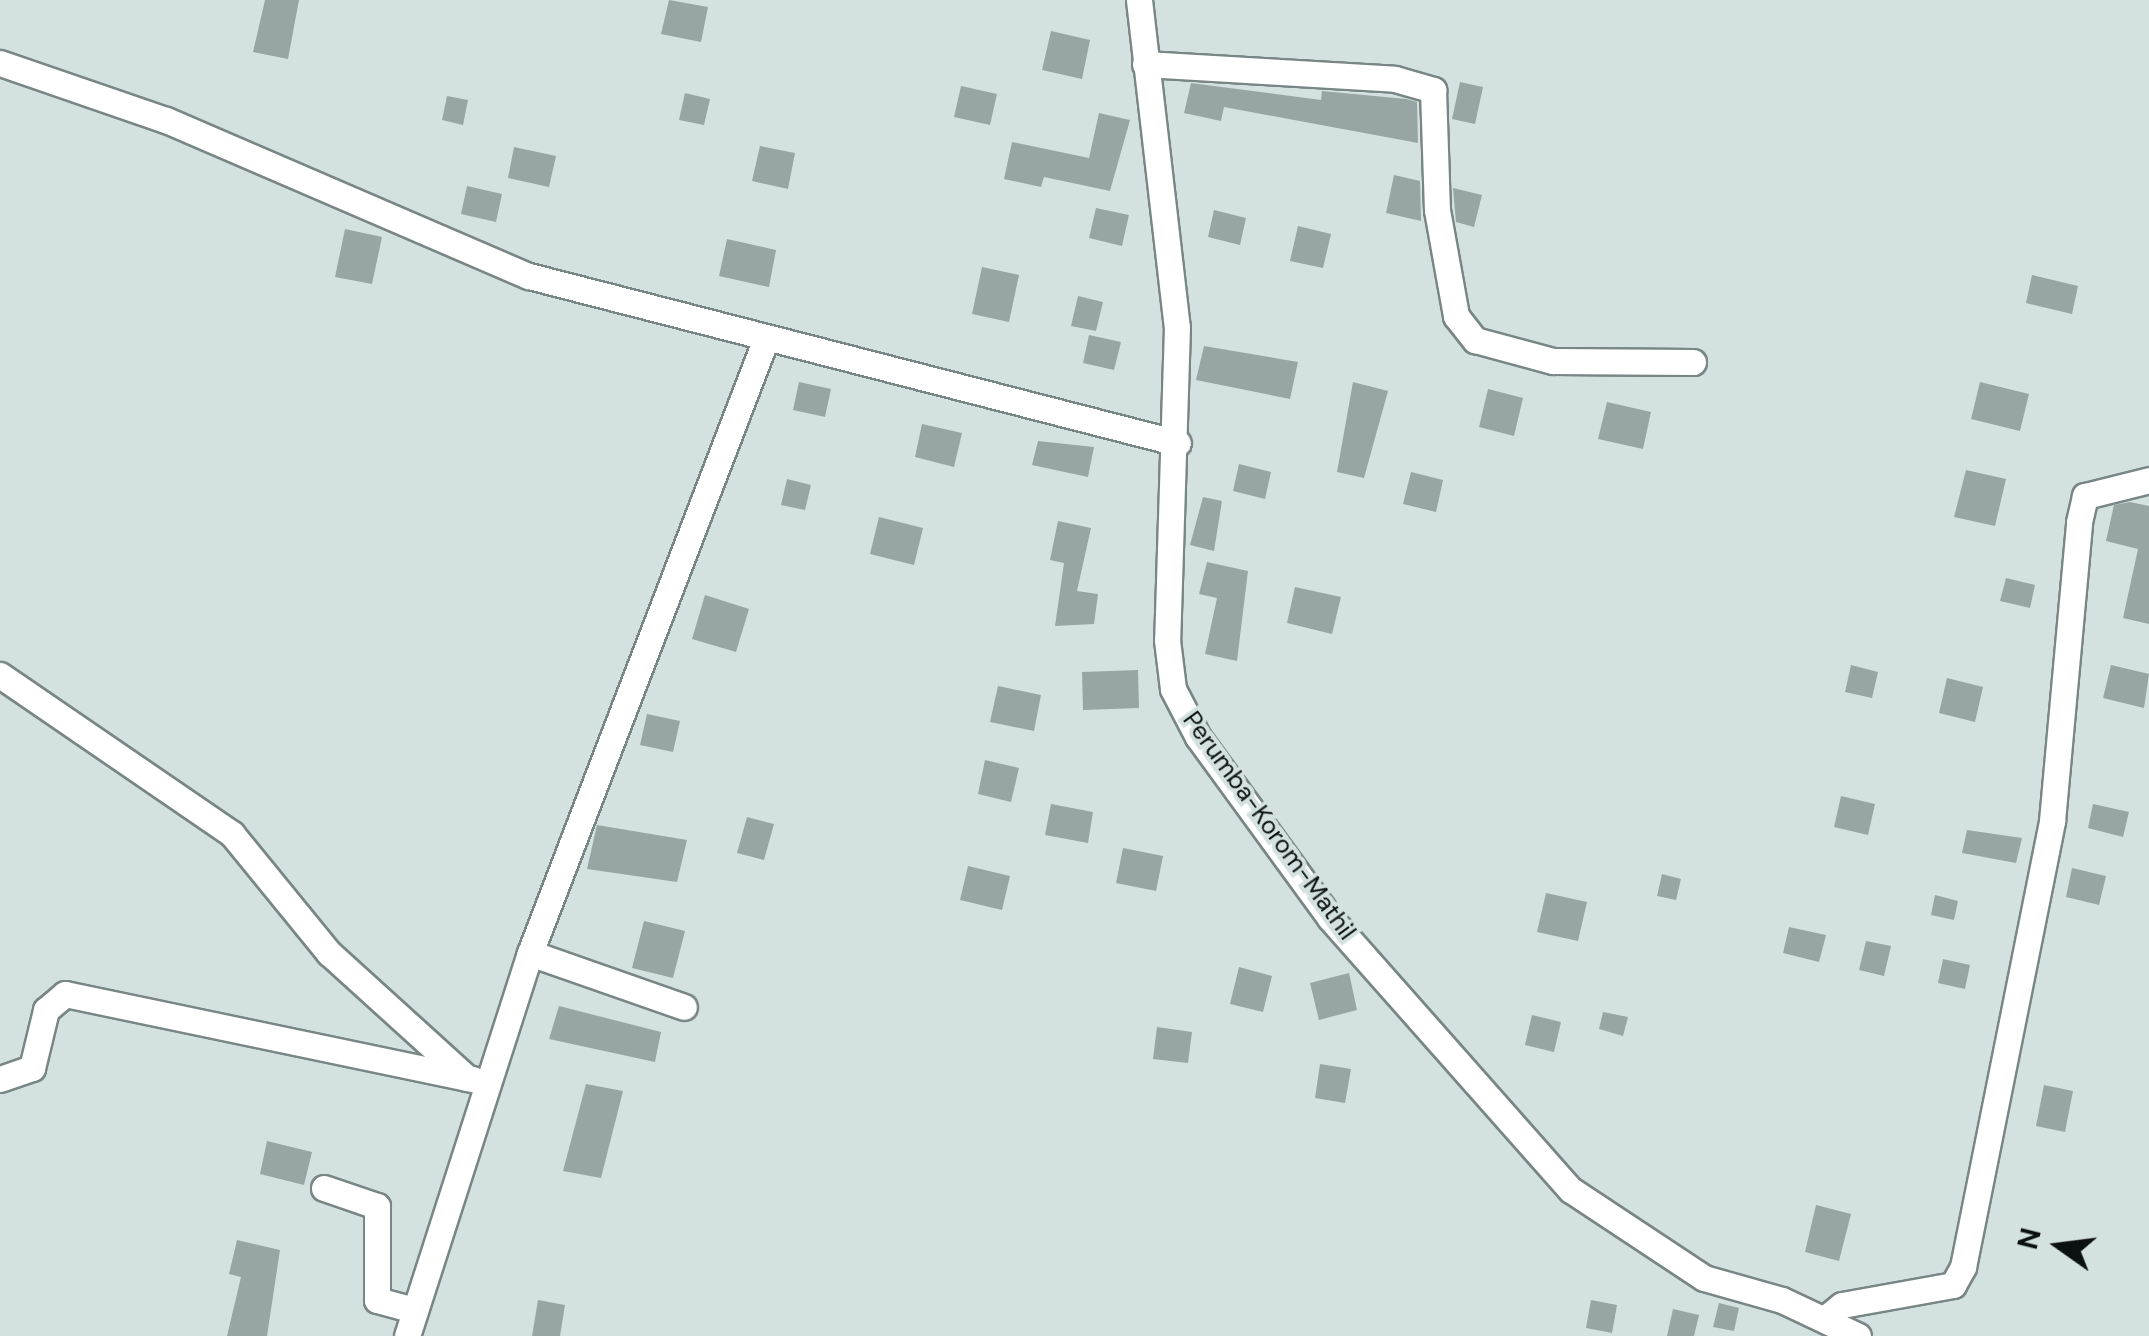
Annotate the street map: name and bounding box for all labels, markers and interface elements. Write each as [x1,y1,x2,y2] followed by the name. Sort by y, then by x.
[1176,706,1362,946] street label: Perumba-Korom-Mathil
[2009,1196,2109,1296] north arrow
[2009,1224,2050,1253] text: N

